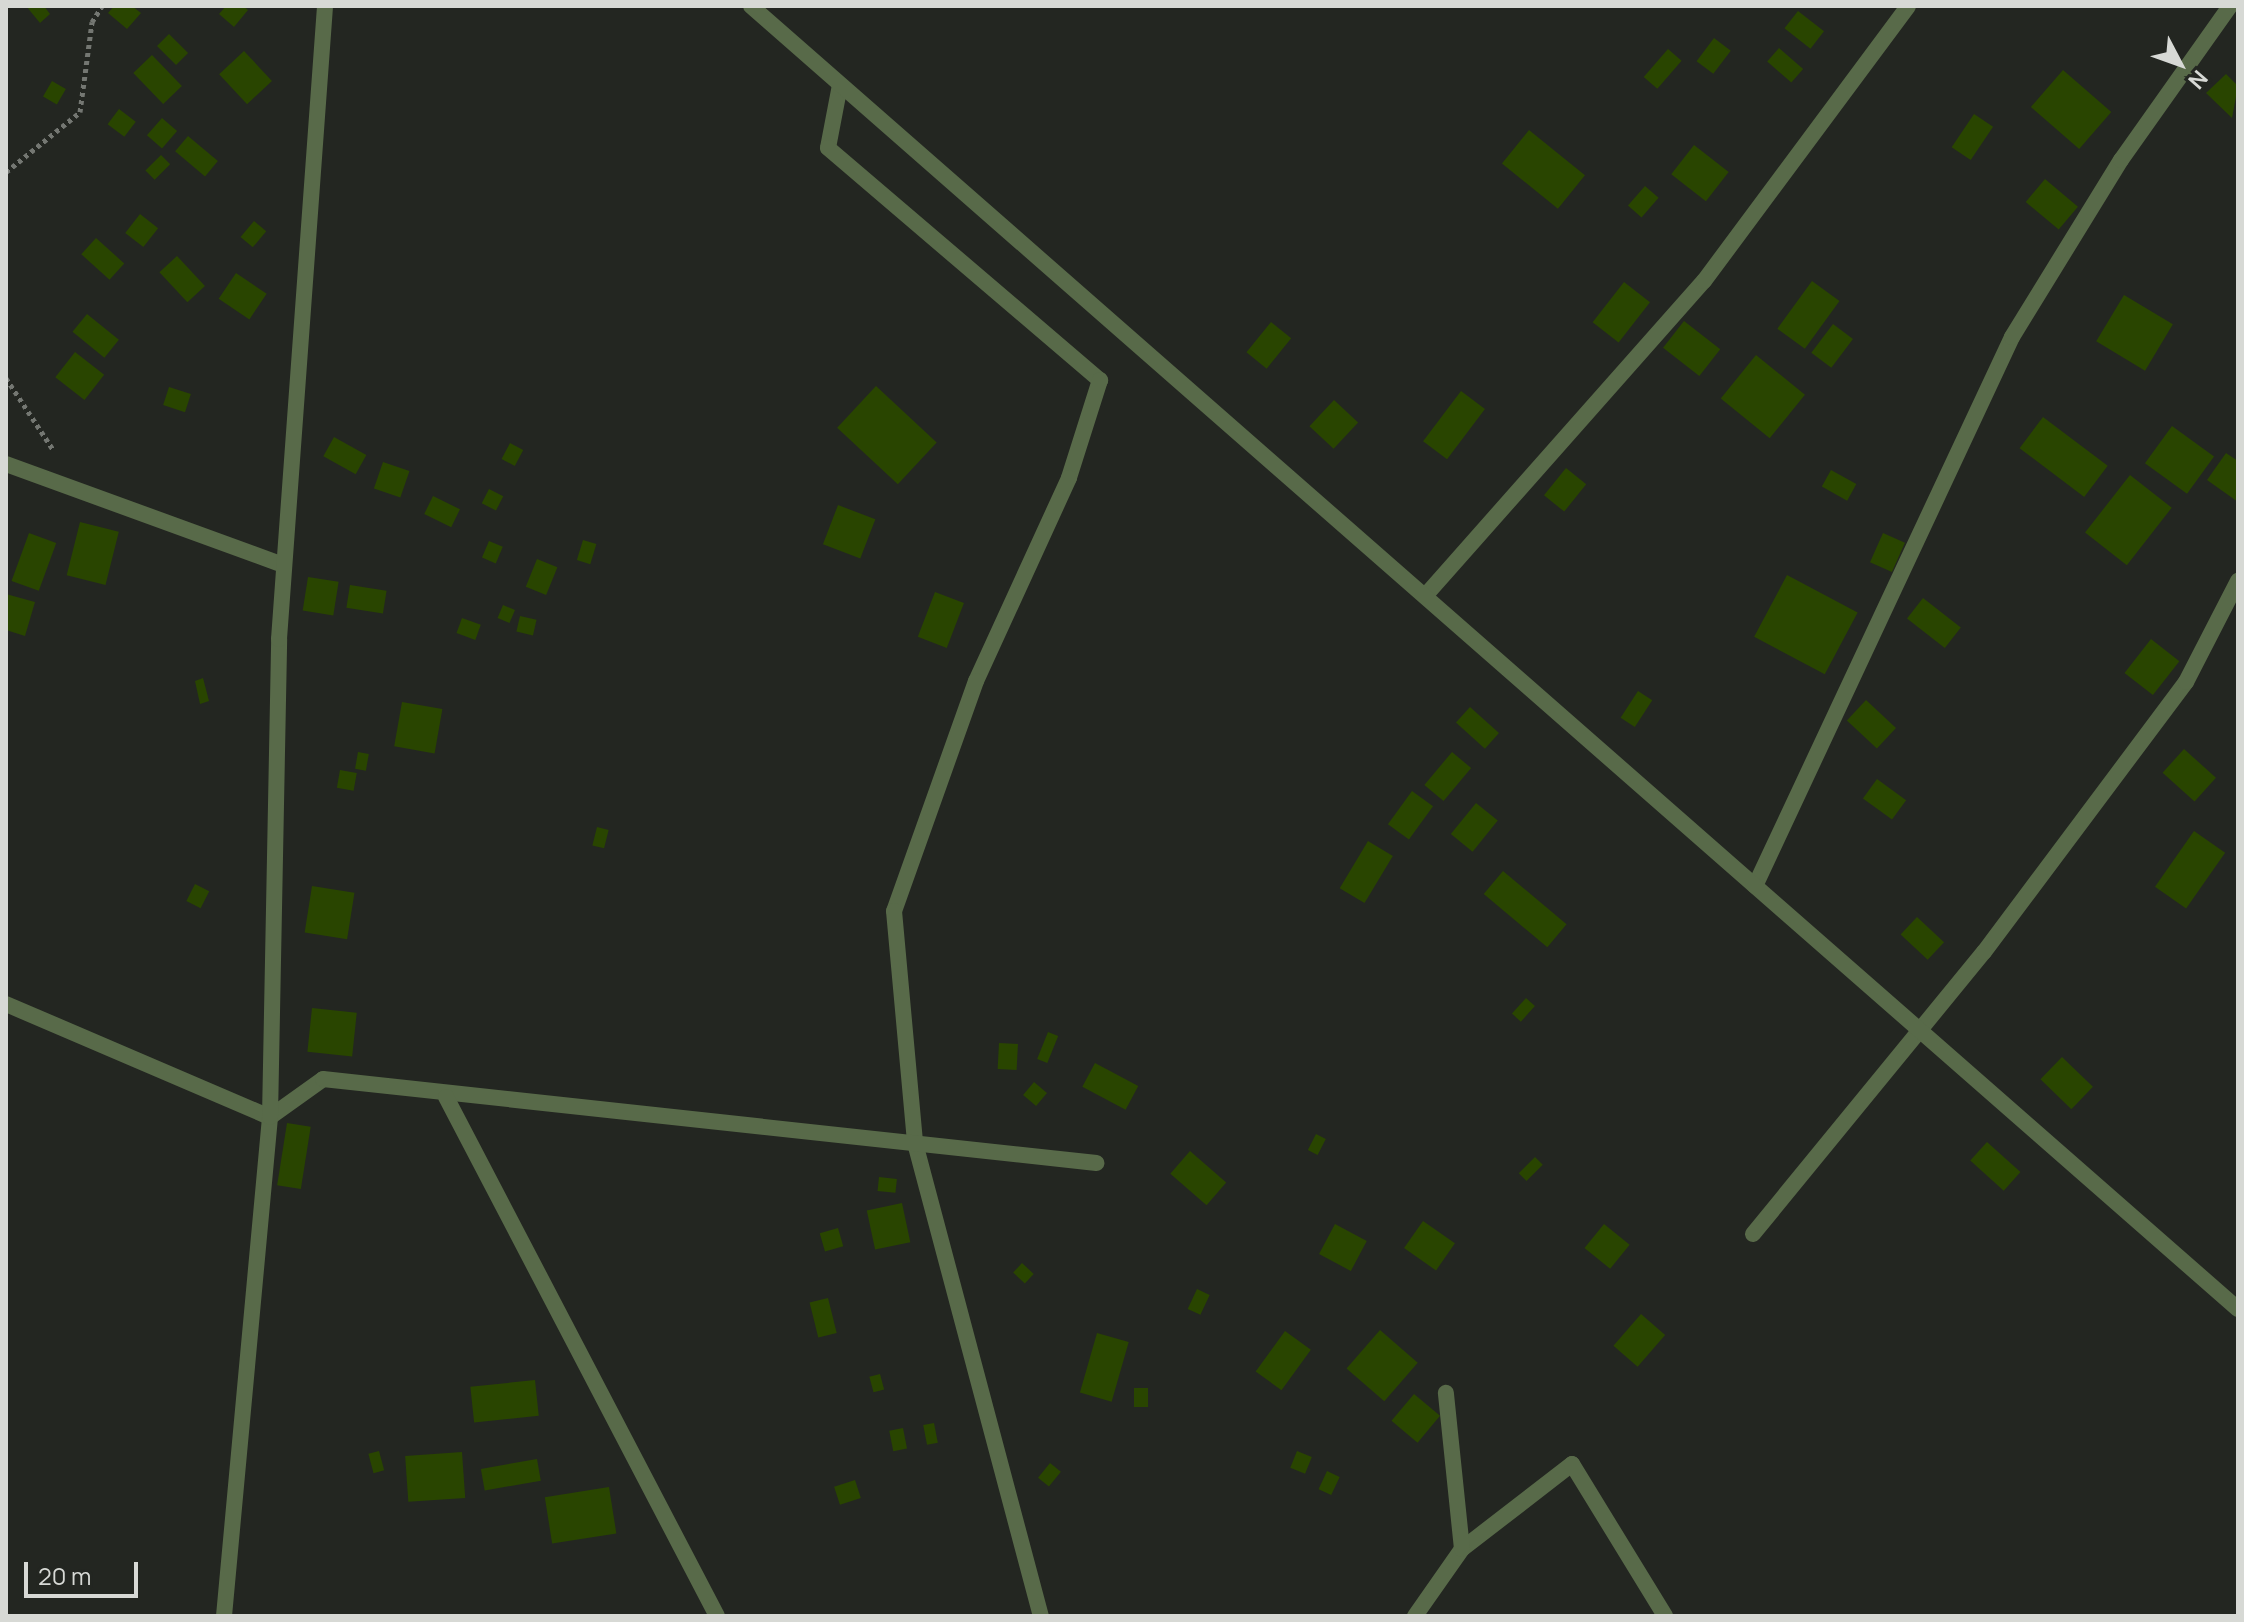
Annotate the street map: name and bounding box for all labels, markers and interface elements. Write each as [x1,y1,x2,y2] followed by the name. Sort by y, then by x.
[2140,24,2220,104] north arrow
[2182,64,2215,96] text: N
[28,1546,142,1596] scale bar
[38,1559,91,1592] text: 20 m

